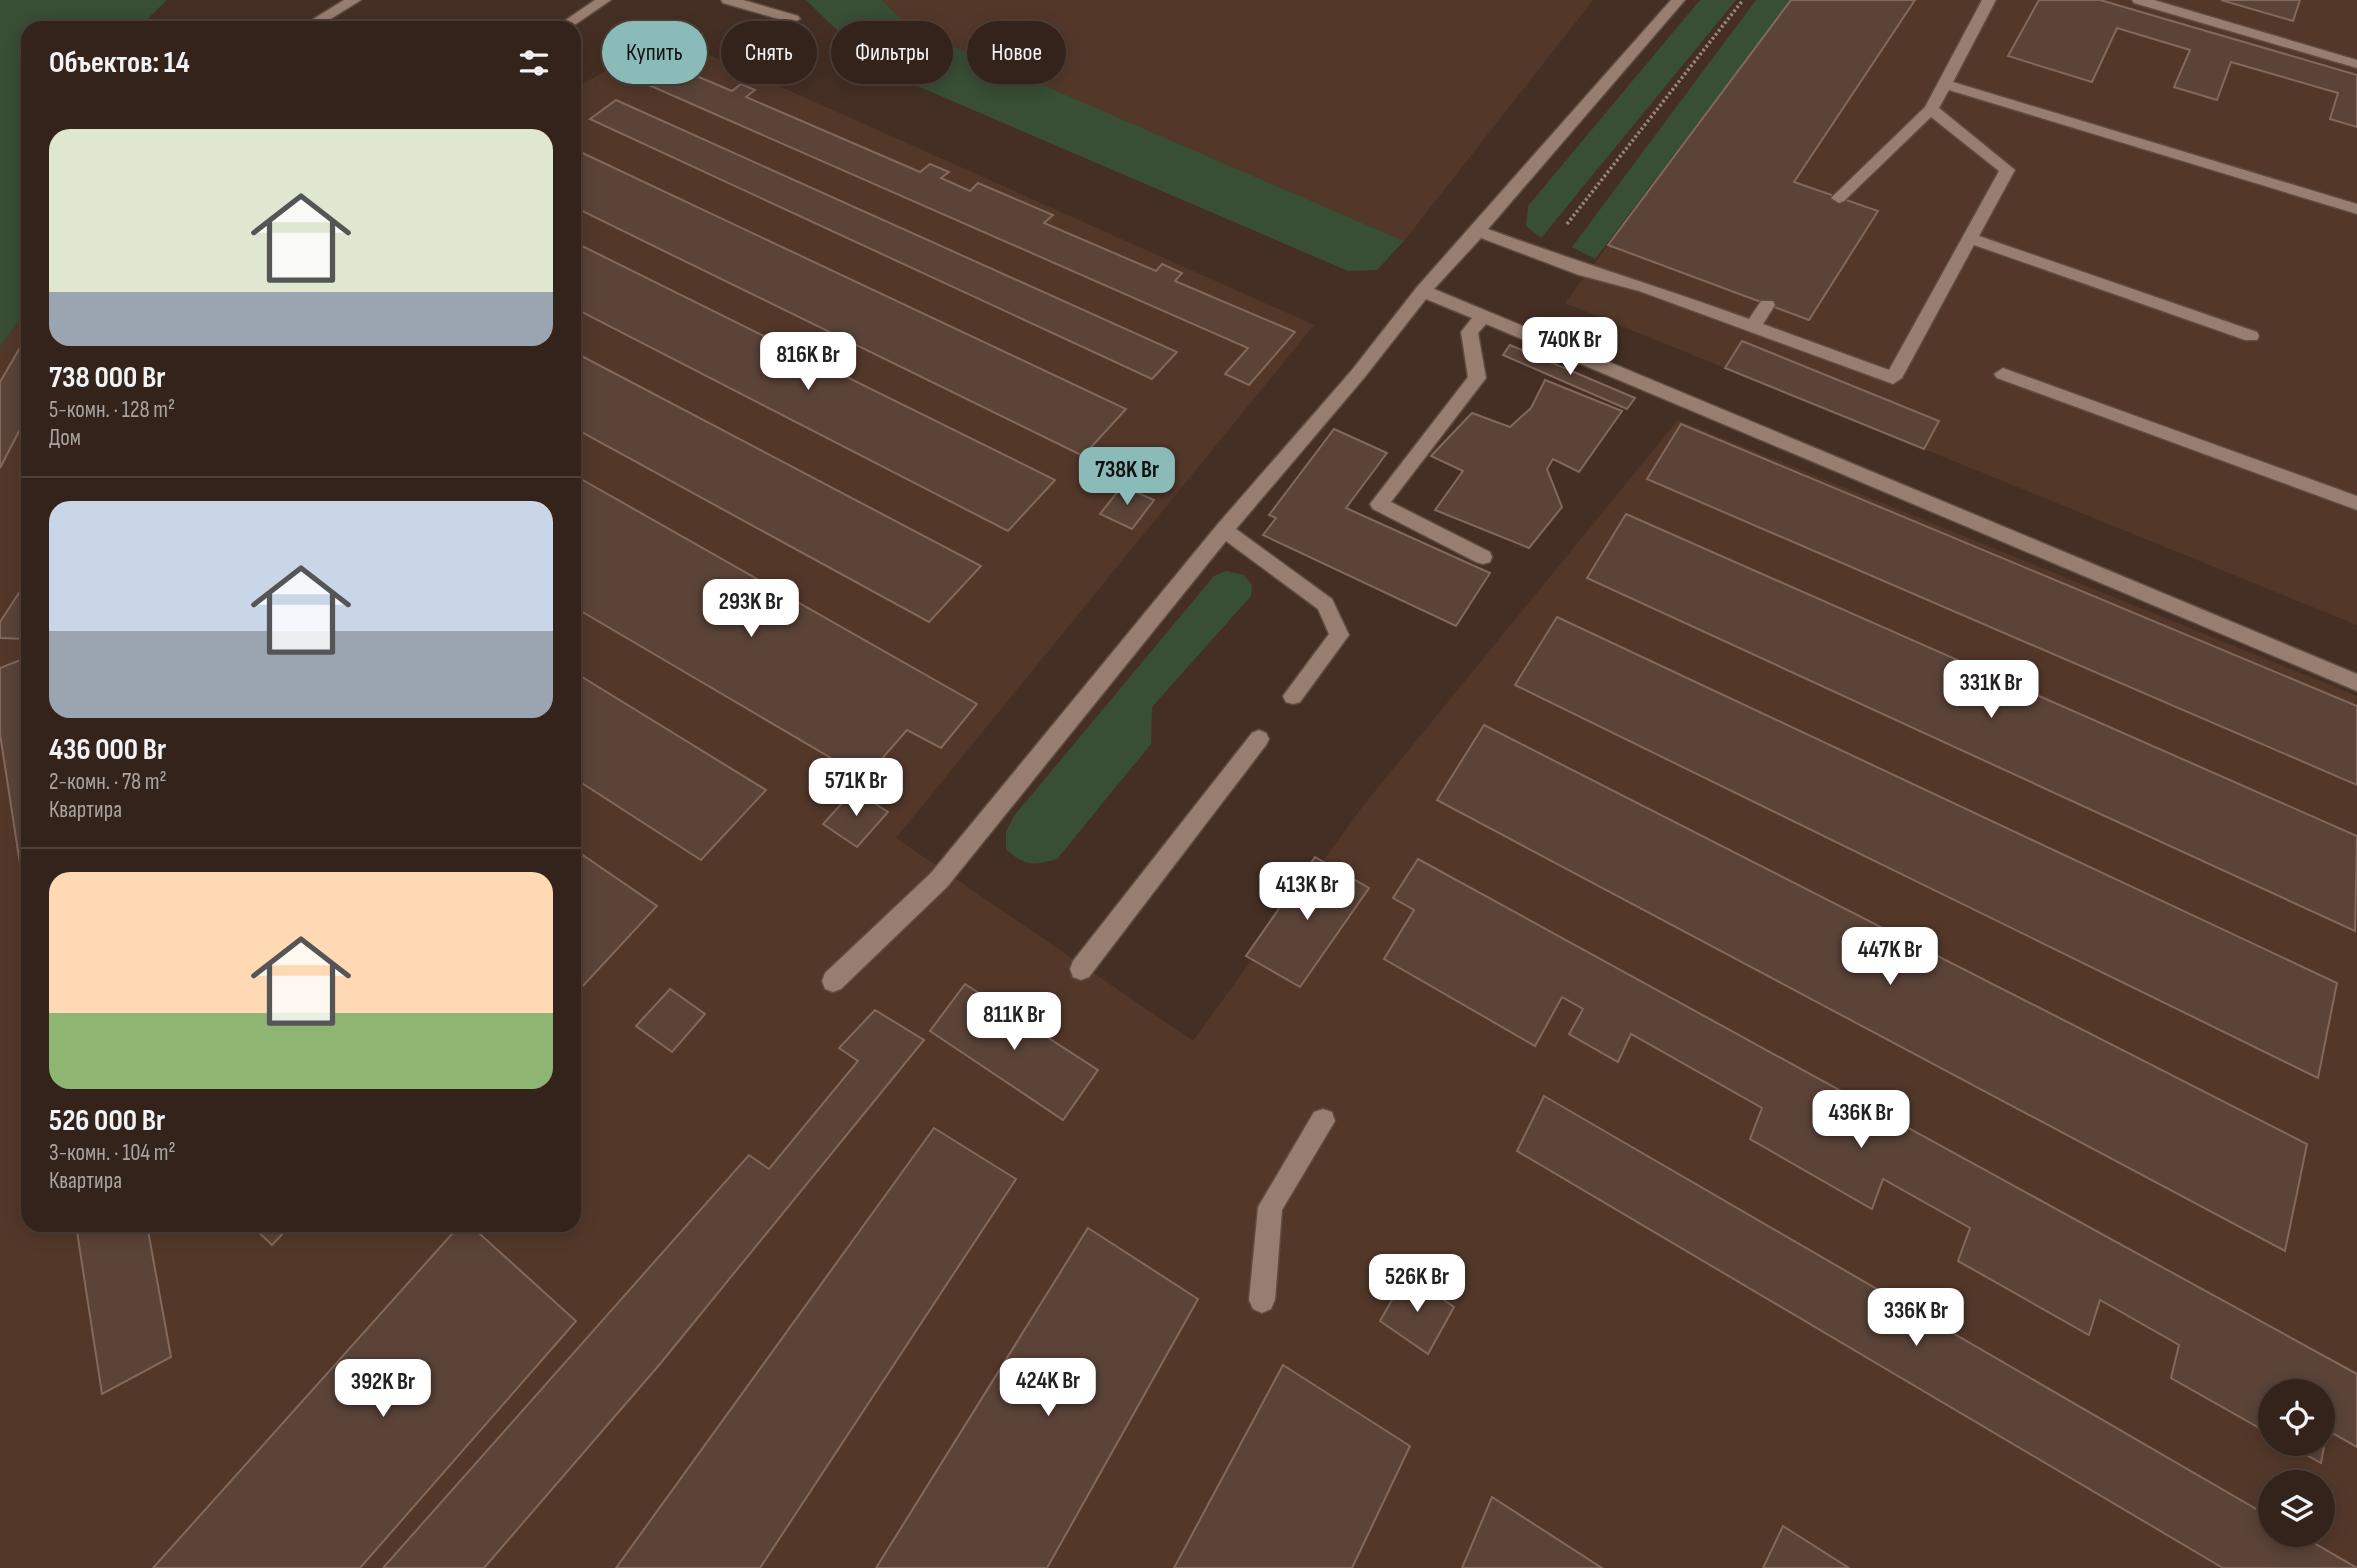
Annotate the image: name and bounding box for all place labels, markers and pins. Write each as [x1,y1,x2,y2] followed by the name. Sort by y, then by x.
[1505,318,1635,377] pin: 740K Br
[743,332,873,392] pin: 816K Br
[1062,448,1192,507] pin: 738K Br
[686,580,816,639] pin: 293K Br
[1926,660,2056,720] pin: 331K Br
[791,758,921,818] pin: 571K Br
[1242,862,1372,922] pin: 413K Br
[1825,928,1955,987] pin: 447K Br
[949,992,1079,1052] pin: 811K Br
[1796,1090,1926,1150] pin: 436K Br
[1352,1254,1482,1314] pin: 526K Br
[1851,1288,1981,1348] pin: 336K Br
[983,1358,1113,1418] pin: 424K Br
[318,1360,448,1419] pin: 392K Br

